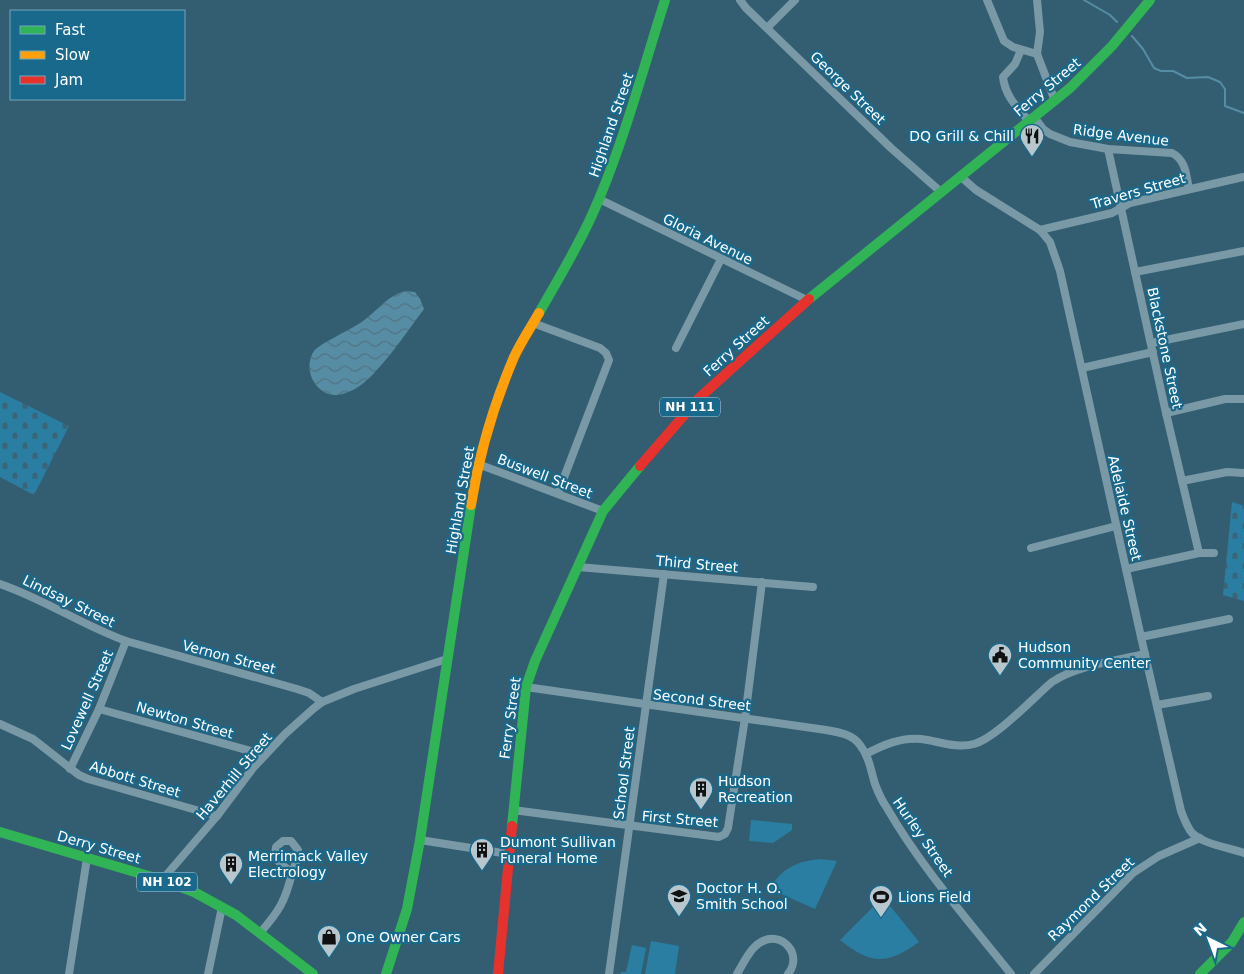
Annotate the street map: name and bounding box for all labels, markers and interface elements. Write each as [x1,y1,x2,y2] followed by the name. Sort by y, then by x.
[10,10,185,100] legend
[55,21,85,39] text: Fast
[55,46,90,64] text: Slow
[807,48,889,128] street label: George Street
[1010,54,1084,120] street label: Ferry Street
[586,70,637,179] street label: Highland Street
[54,71,83,89] text: Jam
[1072,121,1170,149] street label: Ridge Avenue
[1019,123,1045,157] restaurant icon: DQ Grill & Chill
[909,128,1014,144] place label: DQ Grill & Chill
[1088,170,1188,212] street label: Travers Street
[660,210,756,268] street label: Gloria Avenue
[1144,286,1186,411] street label: Blackstone Street
[700,312,772,380] street label: Ferry Street
[660,398,720,417] road number: NH 111
[443,444,477,555] street label: Highland Street
[495,451,595,502] street label: Buswell Street
[1105,454,1145,563] street label: Adelaide Street
[654,552,739,576] street label: Third Street
[20,572,118,630] street label: Lindsay Street
[181,637,278,677] street label: Vernon Street
[1018,639,1151,671] place label: Hudson Community Center
[987,642,1013,676] public building icon: Hudson Community Center
[58,647,116,753] street label: Lovewell Street
[496,676,524,760] street label: Ferry Street
[652,686,752,714] street label: Second Street
[135,698,236,742] street label: Newton Street
[610,725,638,820] street label: School Street
[193,729,276,823] street label: Haverhill Street
[88,758,183,801] street label: Abbott Street
[718,773,793,805] place label: Hudson Recreation
[688,776,714,810] building icon: Hudson Recreation
[890,794,956,880] street label: Hurley Street
[641,808,719,830] street label: First Street
[55,827,143,867] street label: Derry Street
[500,834,616,866] place label: Dumont Sullivan Funeral Home
[469,837,495,871] building icon: Dumont Sullivan Funeral Home
[248,848,368,880] place label: Merrimack Valley Electrology
[218,851,244,885] building icon: Merrimack Valley Electrology
[1045,854,1138,944] street label: Raymond Street
[137,872,197,892] road number: NH 102
[696,880,788,912] place label: Doctor H. O. Smith School
[666,883,692,917] school or university icon: Doctor H. O. Smith School
[868,884,894,918] sports icon: Lions Field
[898,889,971,905] place label: Lions Field
[1184,914,1234,964] north arrow
[1191,919,1210,939] text: N
[316,924,342,958] shop icon: One Owner Cars
[346,929,461,945] place label: One Owner Cars

